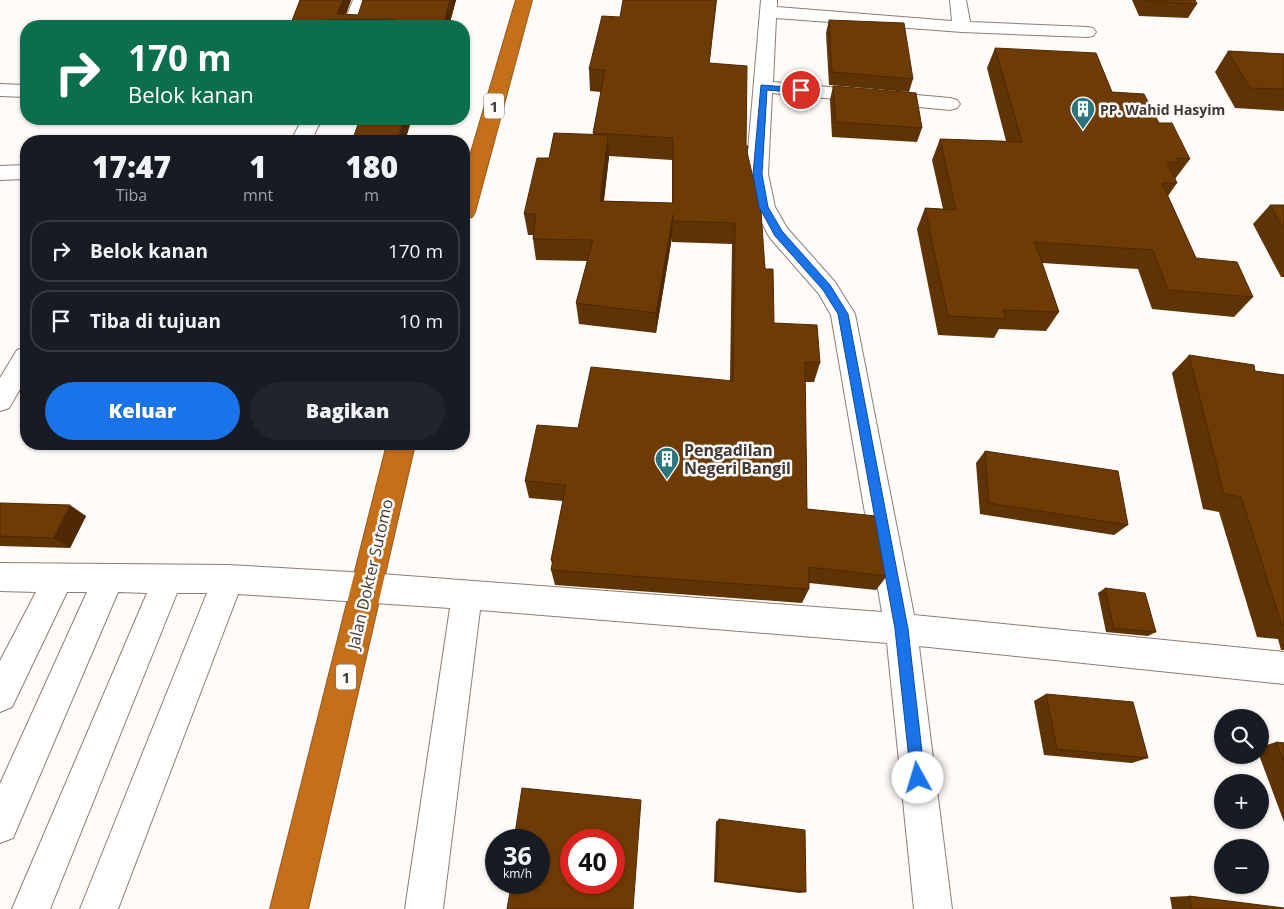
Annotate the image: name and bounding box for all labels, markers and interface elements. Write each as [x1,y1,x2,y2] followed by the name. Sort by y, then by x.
[128,34,232,81] text: 170 m
[45,40,110,105] icon: right
[780,69,822,111] pin
[787,76,815,104] icon: arrive
[128,79,254,109] text: Belok kanan
[484,94,504,118] road number: 1
[1070,96,1096,130] building icon: PP. Wahid Hasyim
[1100,100,1225,119] place label: PP. Wahid Hasyim
[92,146,171,187] text: 17:47
[249,146,267,187] text: 1
[345,146,398,187] text: 180
[116,184,147,206] text: Tiba
[243,184,273,206] text: mnt
[364,184,379,206] text: m
[47,237,75,265] icon: right
[90,238,208,264] text: Belok kanan
[388,238,443,264] text: 170 m
[47,307,75,335] icon: arrive
[90,308,221,334] text: Tiba di tujuan
[399,308,443,334] text: 10 m
[45,382,240,440] button: Keluar
[250,382,445,440] button: Bagikan
[684,439,791,479] place label: Pengadilan Negeri Bangil
[654,446,680,480] building icon: Pengadilan Negeri Bangil
[342,497,398,653] street label: Jalan Dokter Sutomo
[336,664,356,690] road number: 1
[1214,709,1269,894] map controls
[1214,709,1269,764] button: search
[891,751,943,803] position arrow
[1214,774,1269,829] button: +
[560,829,625,894] speed limit sign: 40
[503,838,532,872] text: 36
[1214,839,1269,894] button: −
[503,865,532,882] text: km/h

